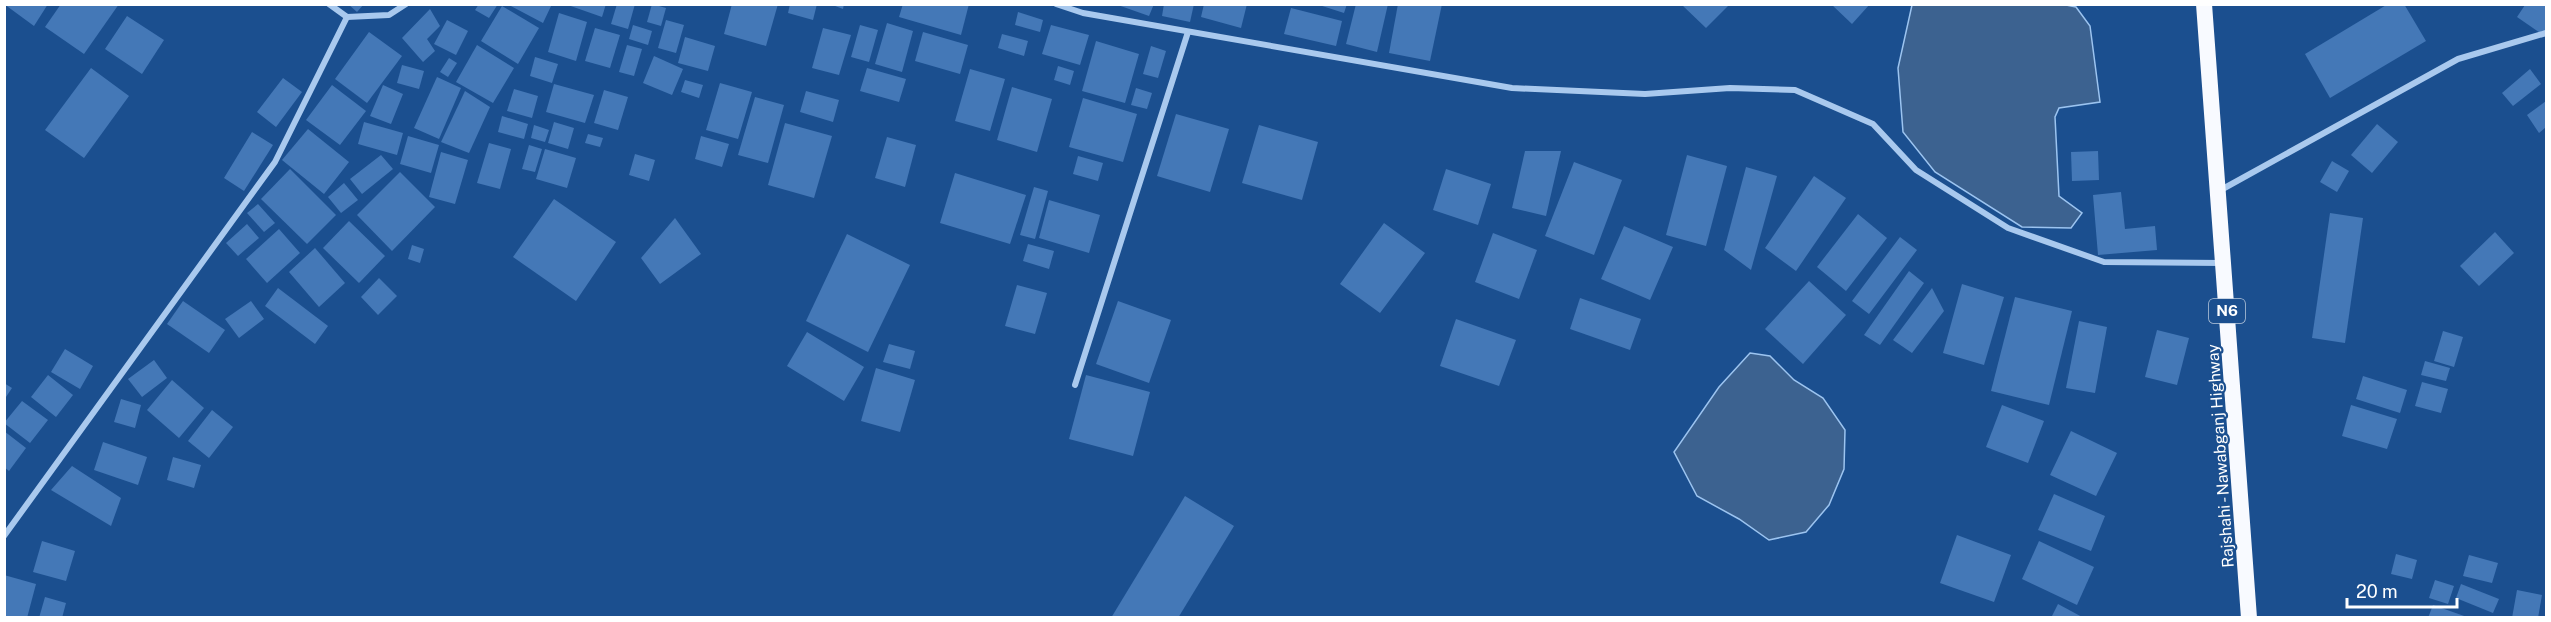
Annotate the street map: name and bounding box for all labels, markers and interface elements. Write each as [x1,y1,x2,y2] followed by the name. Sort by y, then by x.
[2209,299,2245,323] road number: N6
[2203,343,2238,568] street label: Rajshahi - Nawabganj Highway
[2347,571,2456,609] scale bar
[2356,581,2398,602] text: 20 m

